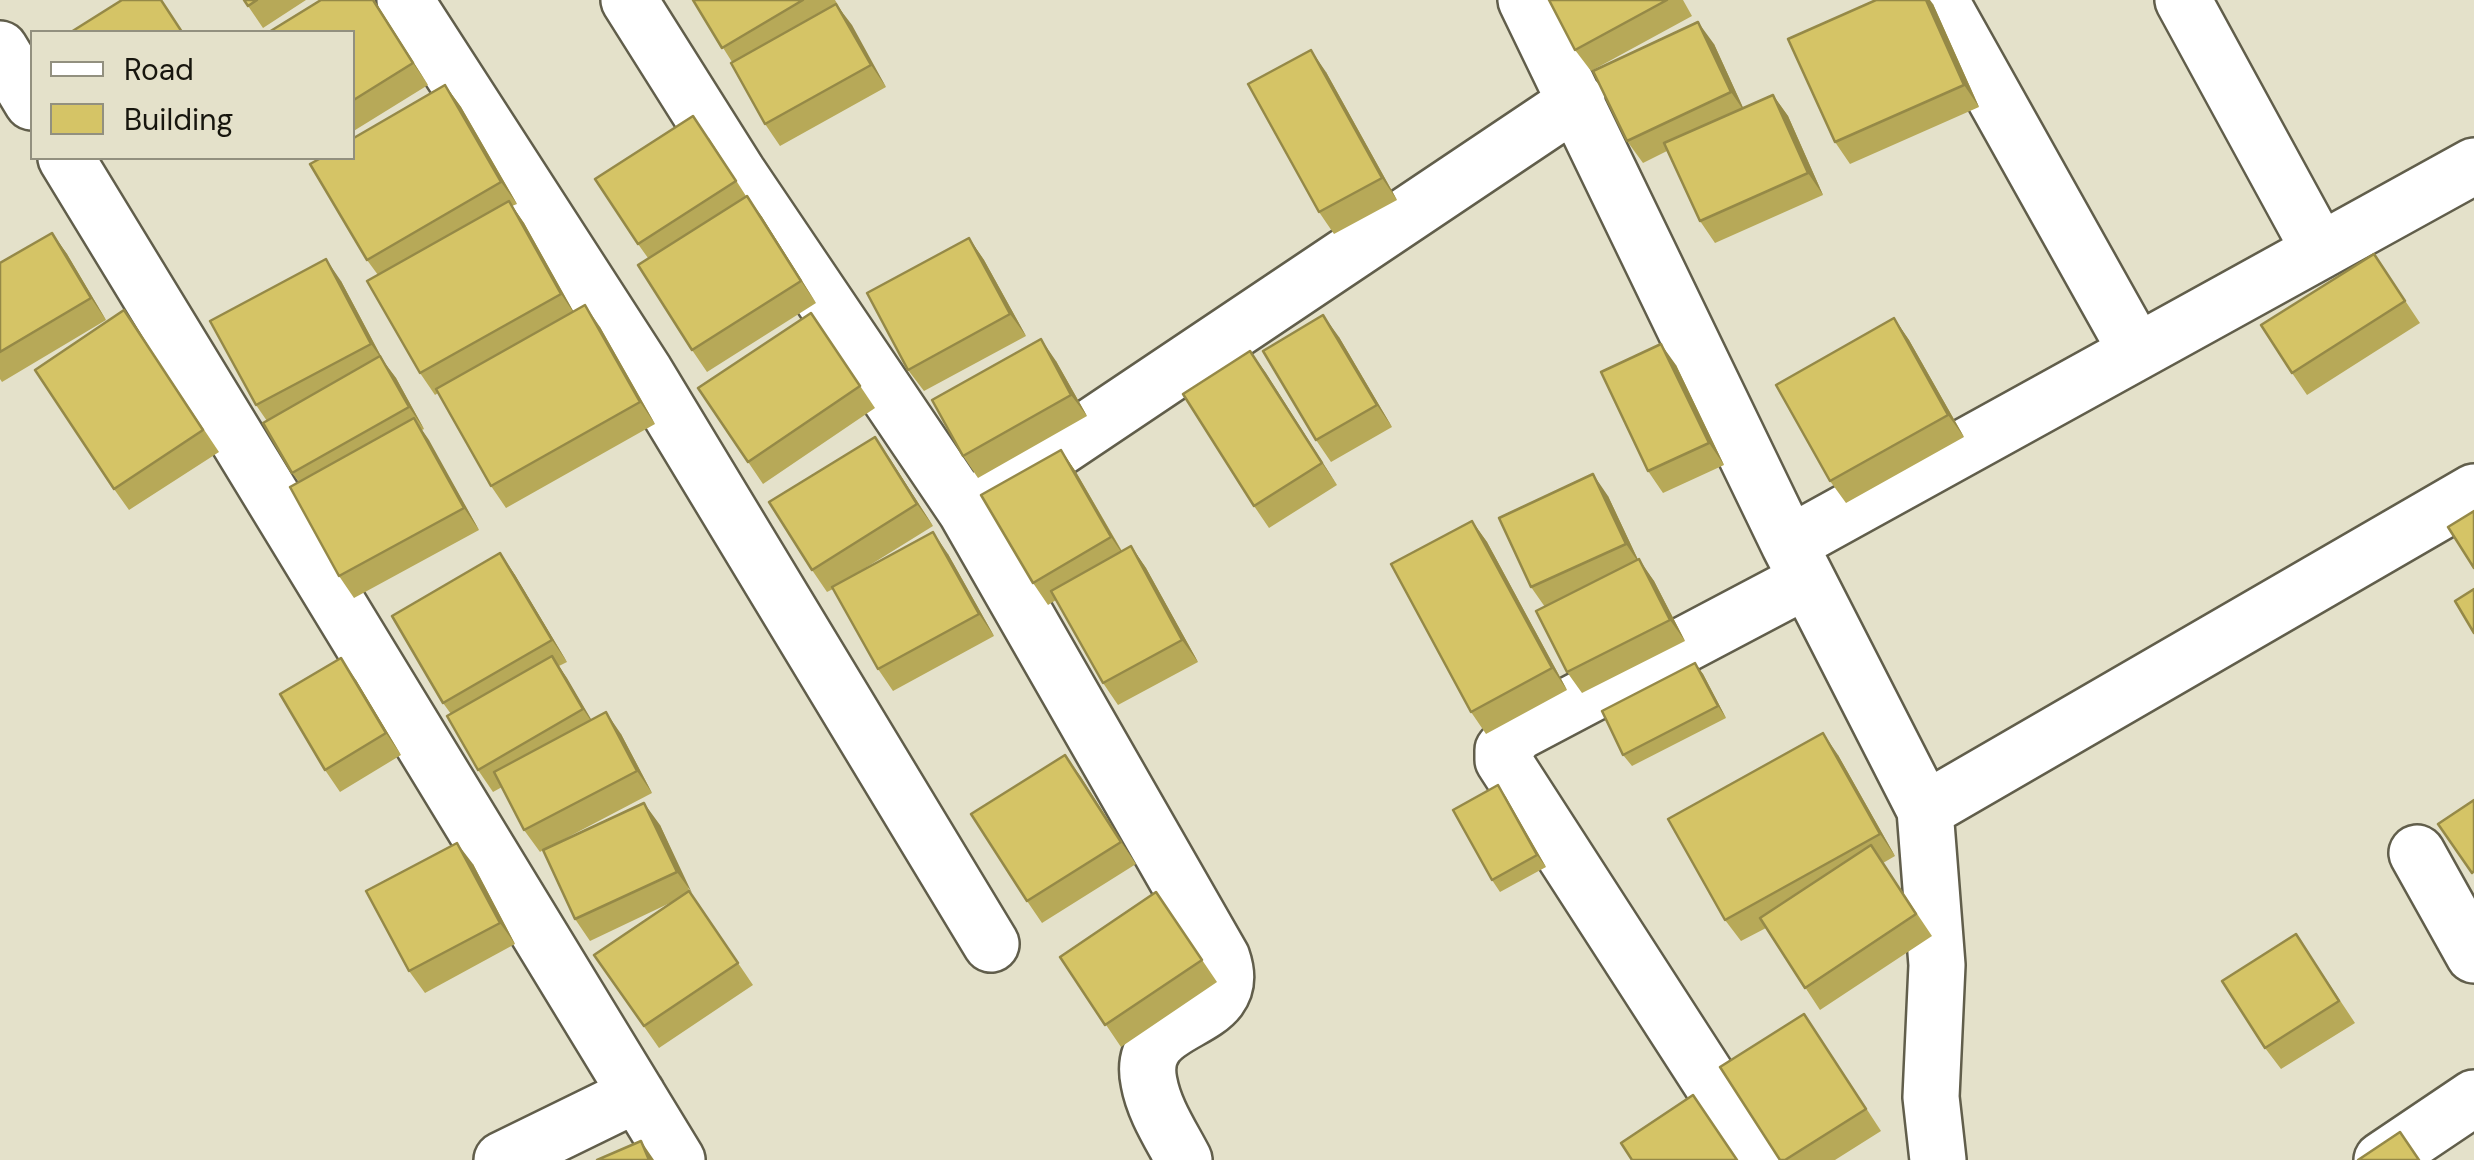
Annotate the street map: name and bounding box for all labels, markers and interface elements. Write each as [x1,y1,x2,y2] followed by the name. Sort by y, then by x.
[30,30,355,160] legend
[124,50,194,89] text: Road
[124,100,233,139] text: Building

